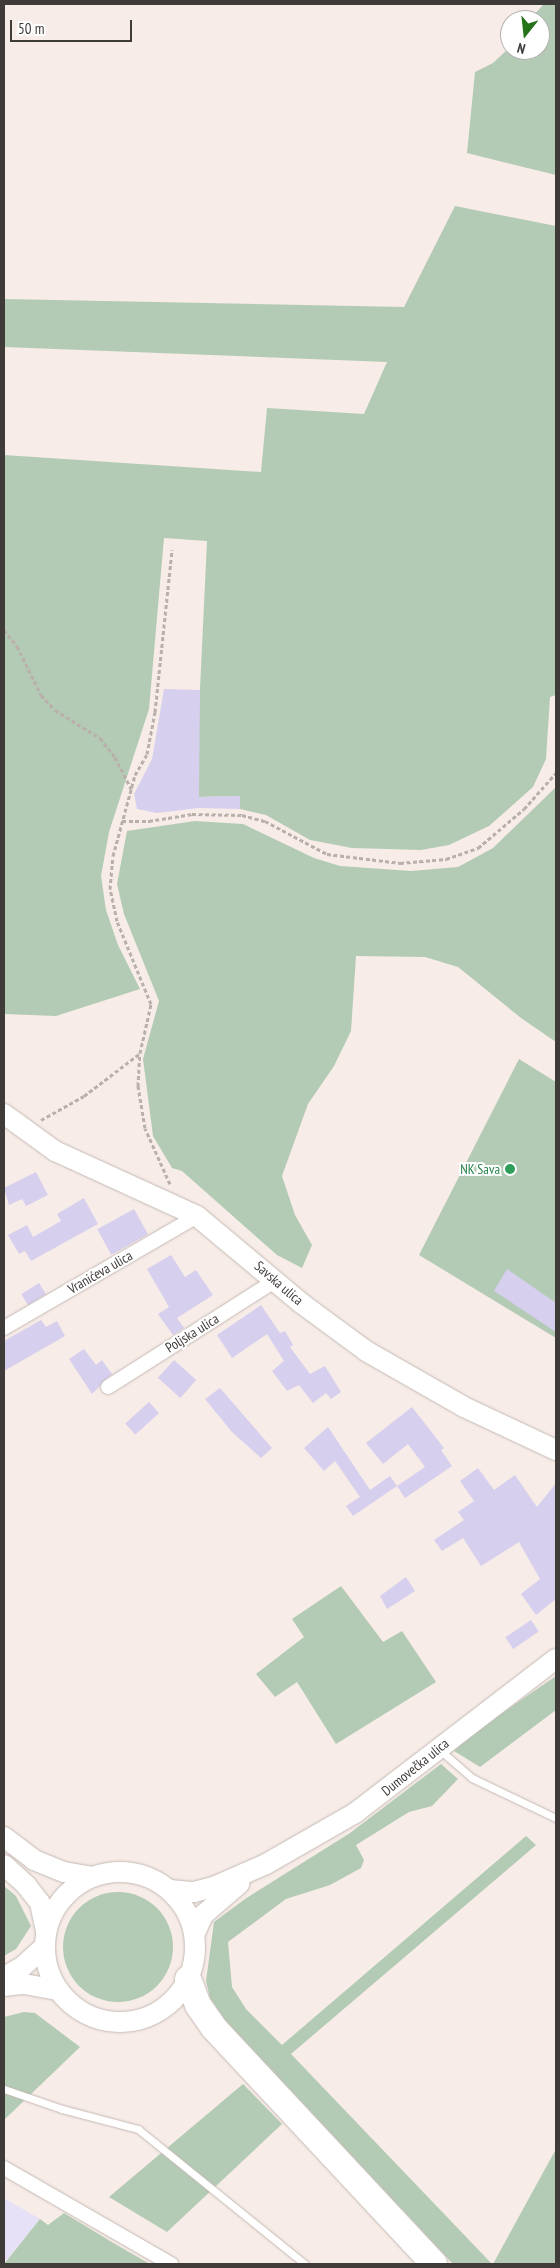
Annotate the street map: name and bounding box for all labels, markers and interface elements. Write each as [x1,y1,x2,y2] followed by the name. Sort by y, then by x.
[12,10,135,42] scale bar
[500,10,550,60] north arrow
[18,19,44,38] text: 50 m
[515,39,527,58] text: N
[460,1161,500,1177] place label: NK Sava
[504,1163,516,1175] marker: NK Sava
[65,1247,135,1297] street label: Vranićeva ulica
[251,1257,307,1309] street label: Savska ulica
[162,1310,222,1356] street label: Poljska ulica
[378,1735,452,1799] street label: Dumovečka ulica

